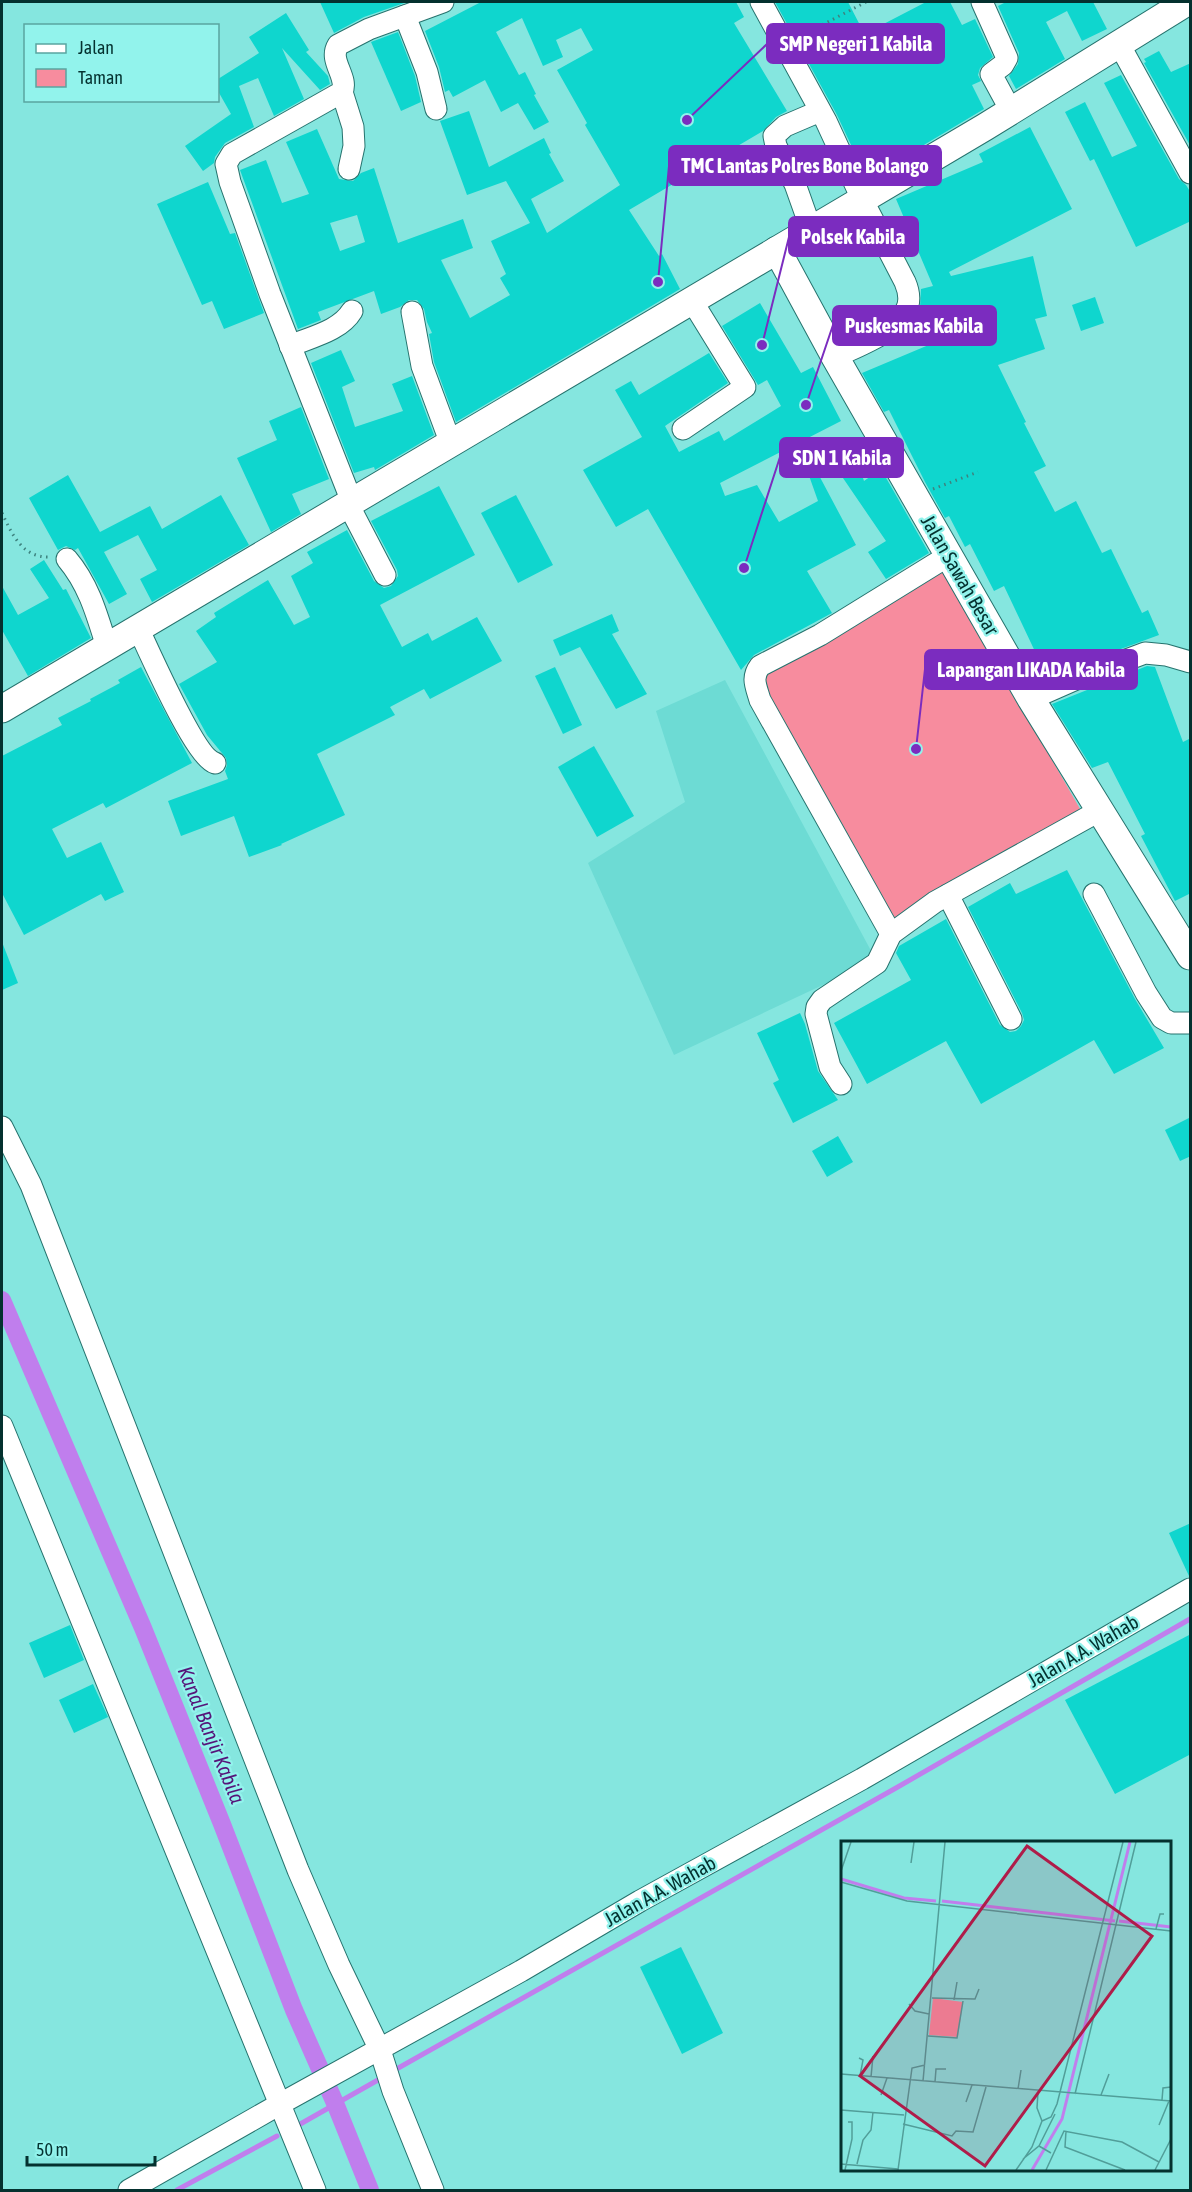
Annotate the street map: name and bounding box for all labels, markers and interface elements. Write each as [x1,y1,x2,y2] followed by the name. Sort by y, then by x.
[24,24,219,102] legend
[767,24,944,63] callout: SMP Negeri 1 Kabila
[780,31,932,55] text: SMP Negeri 1 Kabila
[78,37,114,58] text: Jalan
[78,67,123,88] text: Taman
[669,146,941,185] callout: TMC Lantas Polres Bone Bolango
[681,153,929,177] text: TMC Lantas Polres Bone Bolango
[789,217,918,256] callout: Polsek Kabila
[801,224,905,248] text: Polsek Kabila
[833,306,996,345] callout: Puskesmas Kabila
[845,313,983,337] text: Puskesmas Kabila
[780,438,903,477] callout: SDN 1 Kabila
[793,445,891,469] text: SDN 1 Kabila
[917,511,1005,640] street label: Jalan Sawah Besar
[925,650,1137,689] callout: Lapangan LIKADA Kabila
[937,657,1125,681] text: Lapangan LIKADA Kabila
[1023,1610,1142,1691] street label: Jalan A.A. Wahab
[173,1662,251,1807] water label: Kanal Banjir Kabila
[841,1841,1171,2171] inset map
[600,1850,720,1931] street label: Jalan A.A. Wahab
[27,2129,154,2167] scale bar
[36,2139,68,2160] text: 50 m

